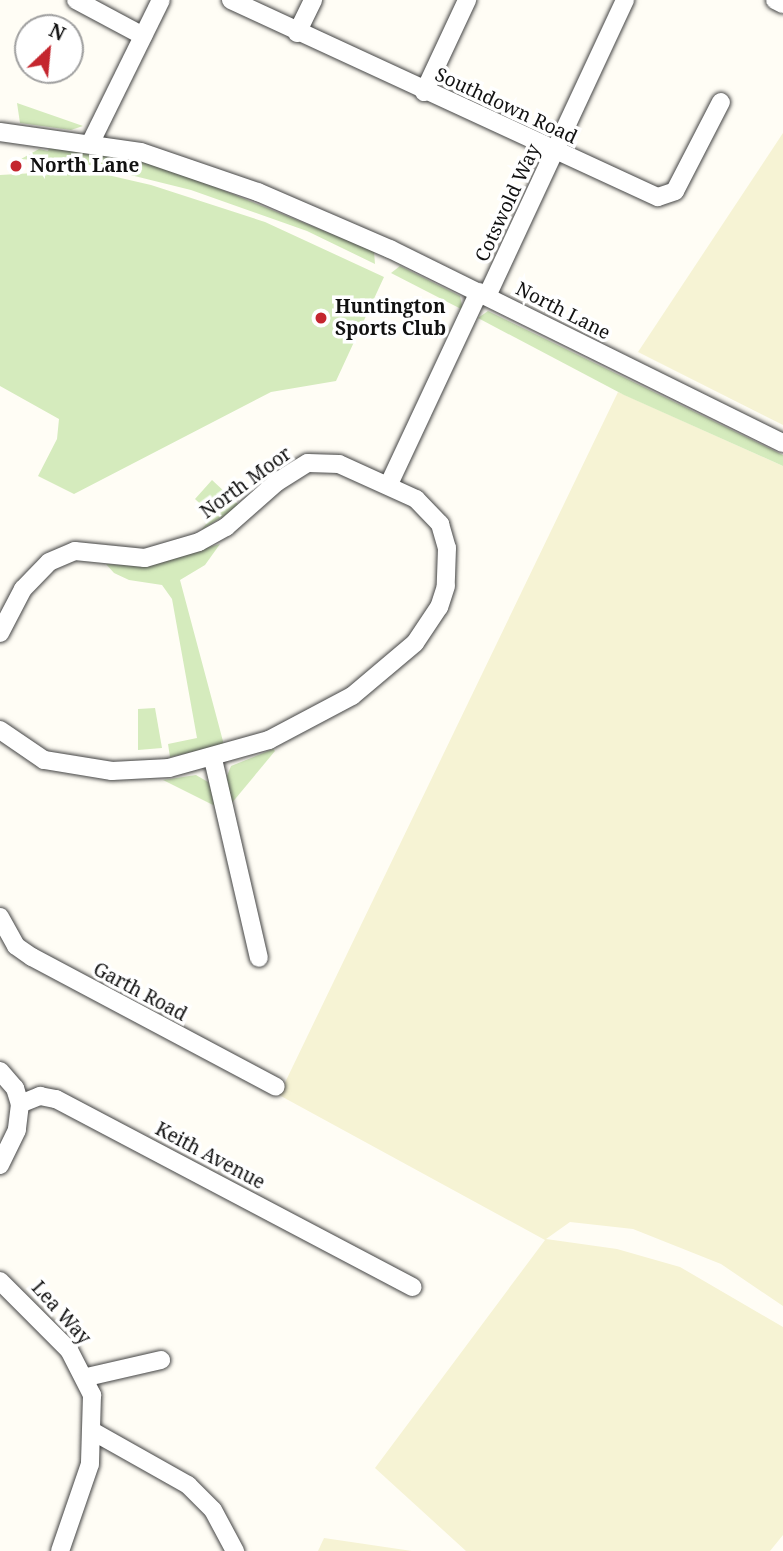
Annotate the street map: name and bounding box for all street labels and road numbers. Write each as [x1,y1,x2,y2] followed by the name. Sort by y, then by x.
[431,63,581,149] street label: Southdown Road
[471,140,545,266] street label: Cotswold Way
[512,277,614,345] street label: North Lane
[196,442,296,524] street label: North Moor
[89,958,191,1026] street label: Garth Road
[151,1118,269,1194] street label: Keith Avenue
[27,1277,95,1349] street label: Lea Way

